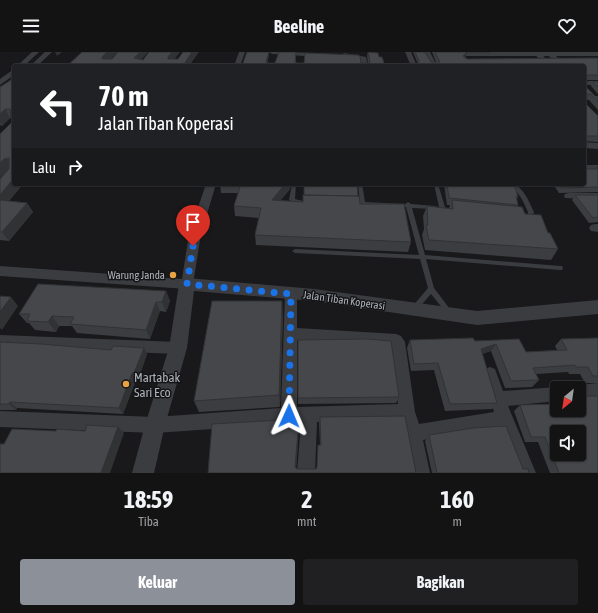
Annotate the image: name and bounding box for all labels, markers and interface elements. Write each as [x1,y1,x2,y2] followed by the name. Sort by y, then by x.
[20,15,42,37] icon: menu
[556,15,578,37] icon: heart
[274,16,324,37] text: Beeline
[32,80,84,132] icon: left
[98,80,148,112] text: 70 m
[98,113,234,134] text: Jalan Tiban Koperasi
[64,156,86,178] icon: right
[32,159,56,176] text: Lalu
[176,205,210,246] pin
[182,211,204,233] icon: arrive
[108,269,165,281] place label: Warung Janda
[168,270,178,280] marker: Warung Janda
[302,288,386,312] street label: Jalan Tiban Koperasi
[134,370,180,400] place label: Martabak Sari Eco
[121,379,131,389] marker: Martabak Sari Eco
[550,381,586,417] north arrow
[550,381,586,461] map controls
[268,395,310,437] position arrow
[550,425,586,461] button: sound
[124,486,173,513] text: 18:59
[301,486,312,513] text: 2
[440,486,474,513] text: 160
[138,514,159,529] text: Tiba
[297,514,316,529] text: mnt
[453,514,462,529] text: m
[20,559,295,605] button: Keluar
[303,559,578,605] button: Bagikan

